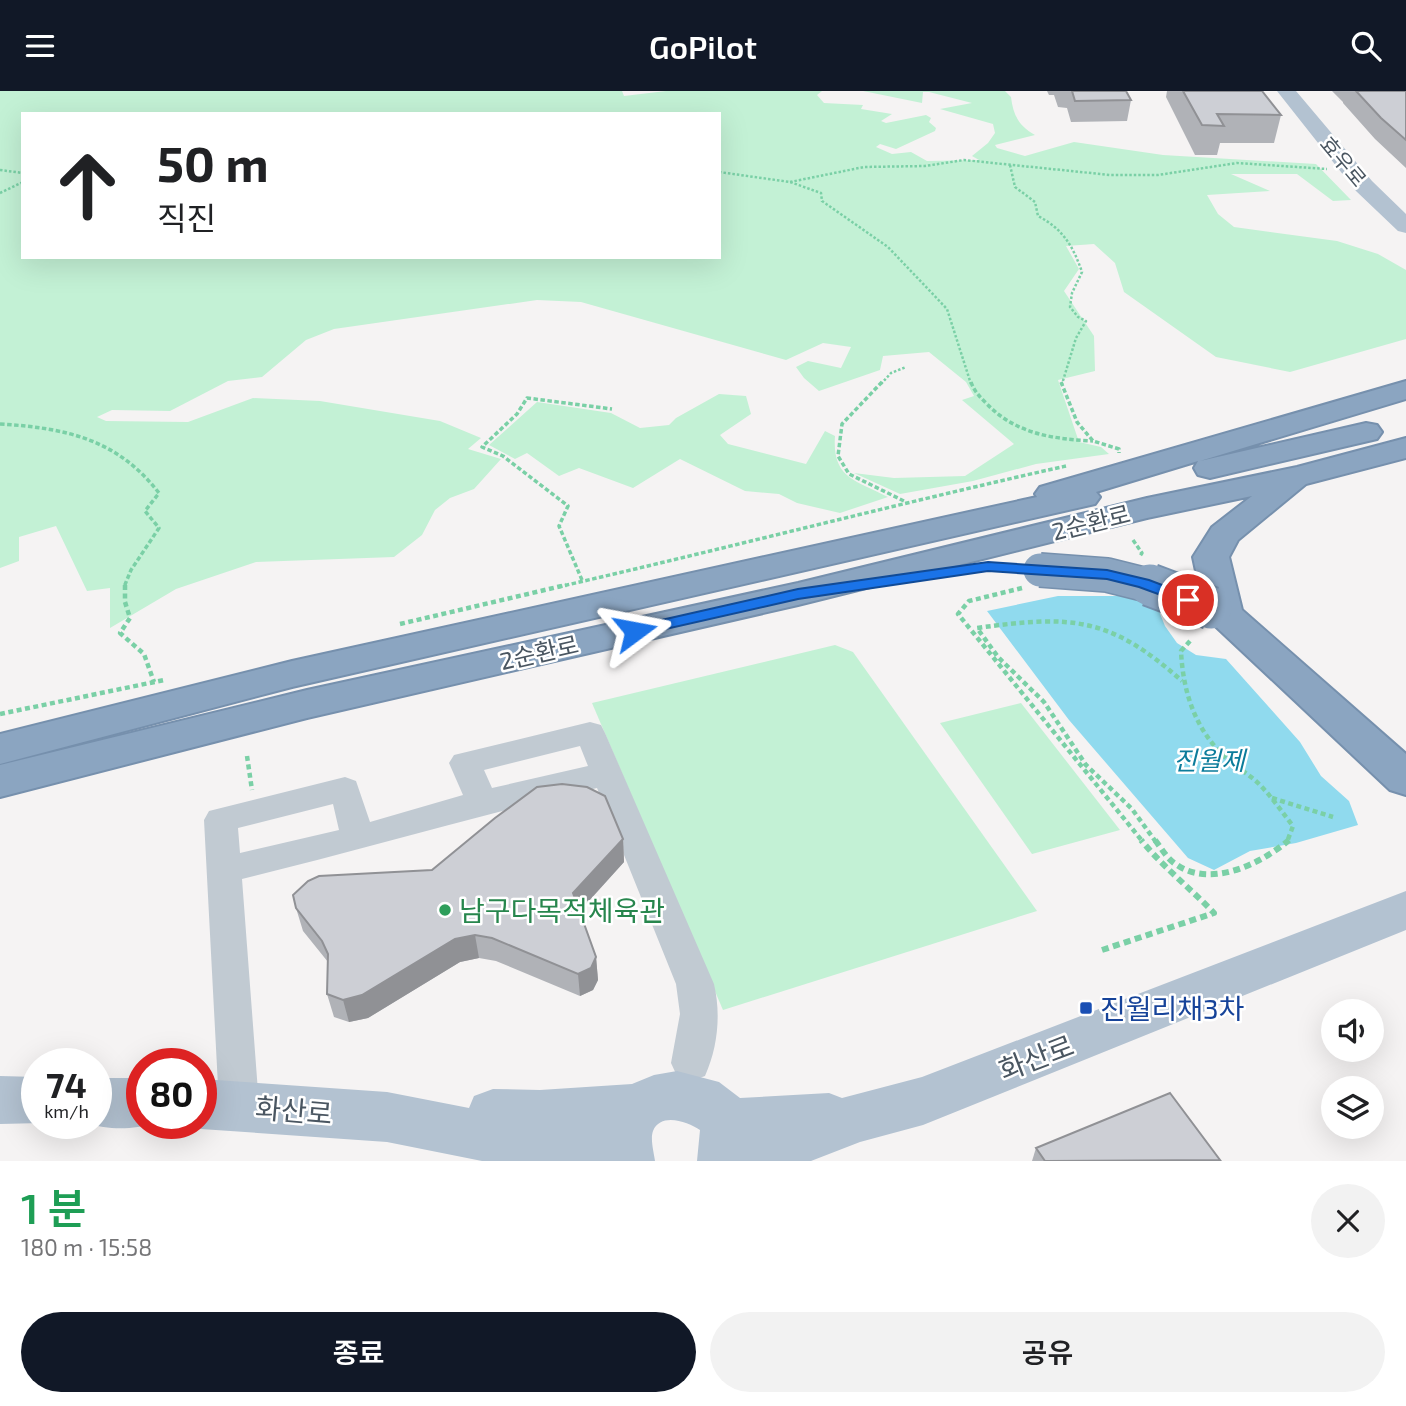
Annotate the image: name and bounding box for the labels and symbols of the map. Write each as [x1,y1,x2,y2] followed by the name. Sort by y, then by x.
[1316,131,1372,191] street label: 효우로
[1049,498,1133,546] street label: 2순환로
[1158,570,1218,630] pin
[598,594,672,668] position arrow
[497,629,581,675] street label: 2순환로
[1173,744,1248,775] water label: 진월제
[459,893,665,927] place label: 남구다목적체육관
[437,902,453,918] marker: 남구다목적체육관
[1100,991,1245,1025] place label: 진월리채3차
[1078,1000,1094,1016] marker: 진월리채3차
[994,1027,1078,1087] street label: 화산로
[126,1048,217,1139] speed limit sign: 80
[254,1090,334,1130] street label: 화산로

